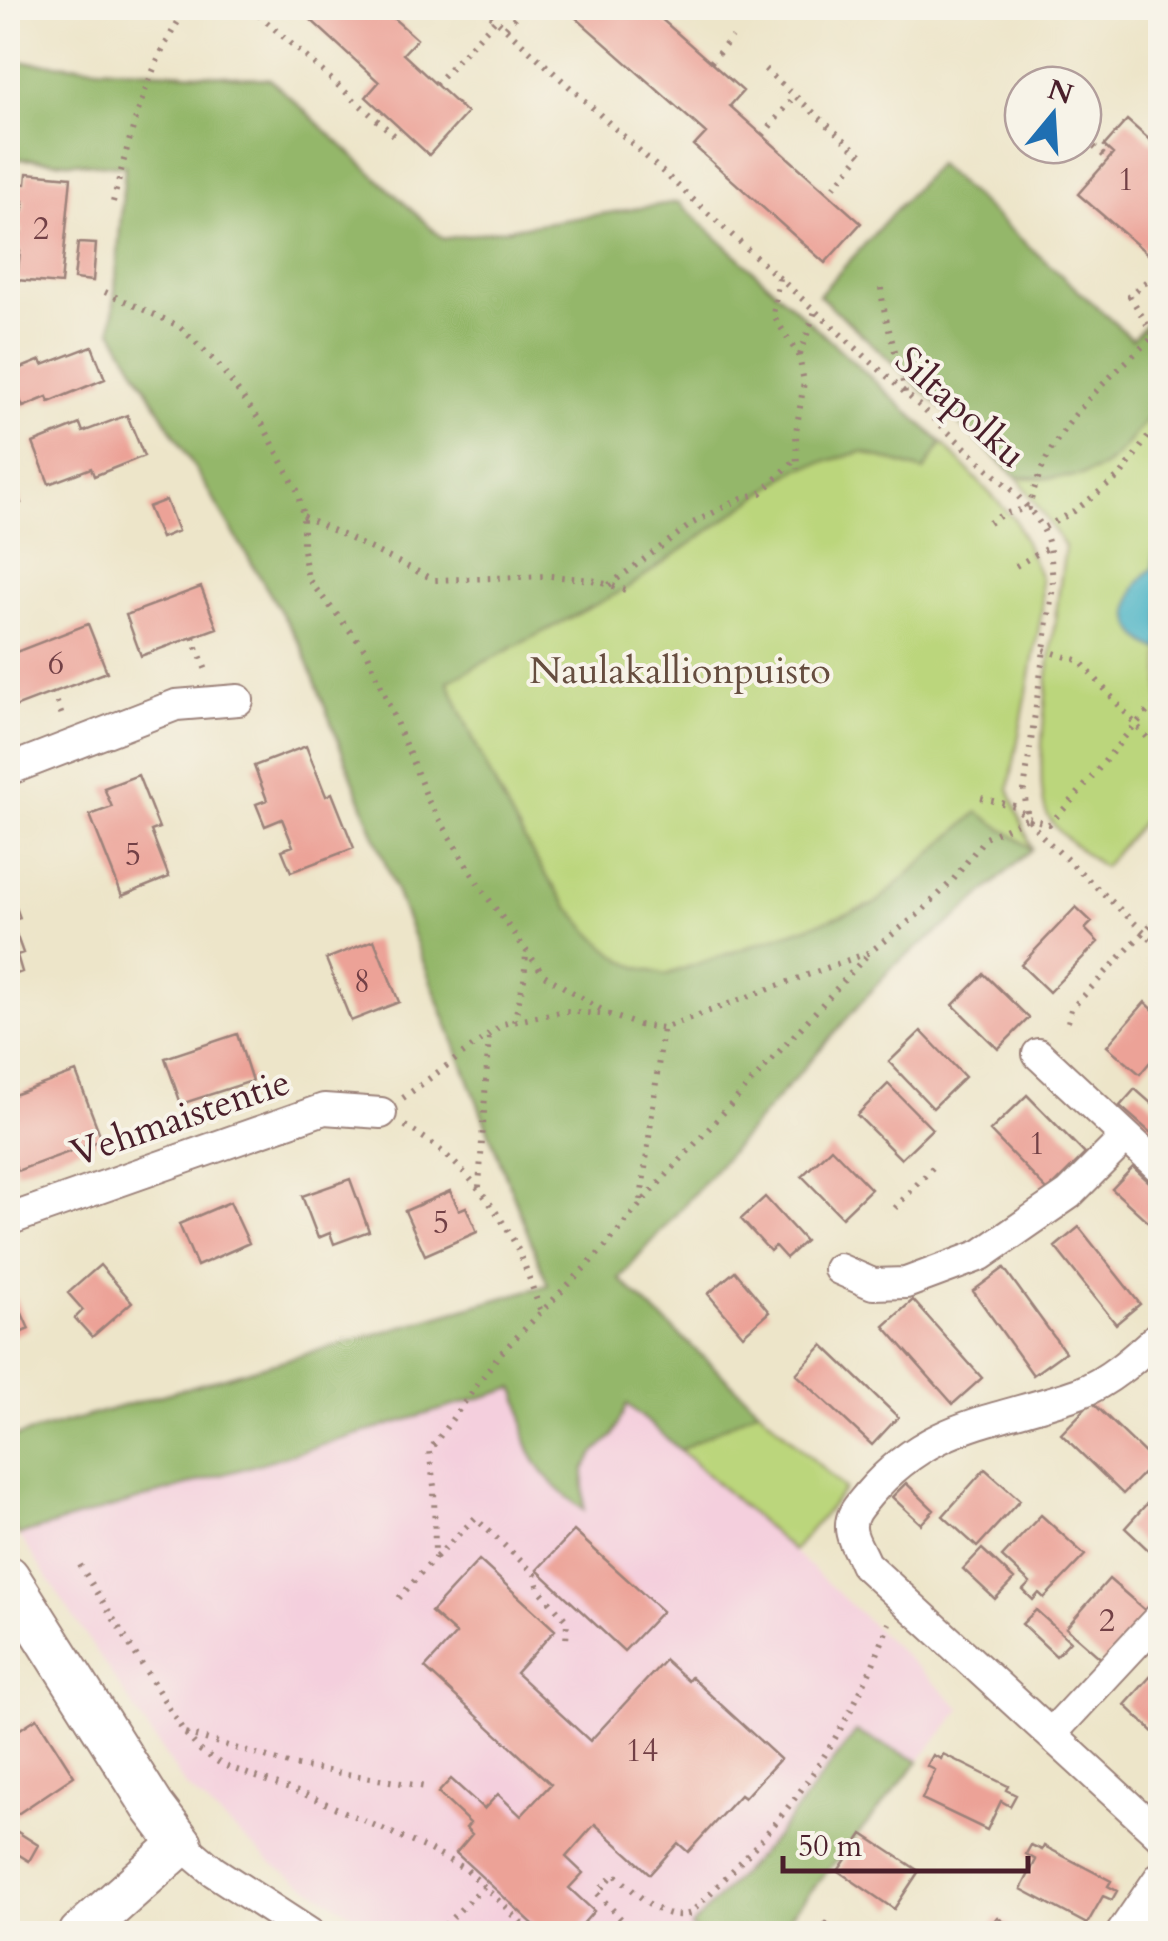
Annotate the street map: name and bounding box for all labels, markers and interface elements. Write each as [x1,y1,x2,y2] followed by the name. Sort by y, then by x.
[1003,65,1103,165] north arrow
[1043,70,1078,114] text: N
[1118,158,1134,202] house number: 1
[33,207,49,251] house number: 2
[884,335,1037,480] street label: Siltapolku
[48,642,64,686] house number: 6
[529,645,831,697] park label: Naulakallionpuisto
[125,833,141,877] house number: 5
[354,960,370,1004] house number: 8
[64,1056,297,1180] street label: Vehmaistentie
[1029,1122,1045,1166] house number: 1
[433,1201,449,1245] house number: 5
[1099,1599,1115,1643] house number: 2
[626,1729,658,1773] house number: 14
[783,1811,1028,1873] scale bar
[798,1826,863,1867] text: 50 m

